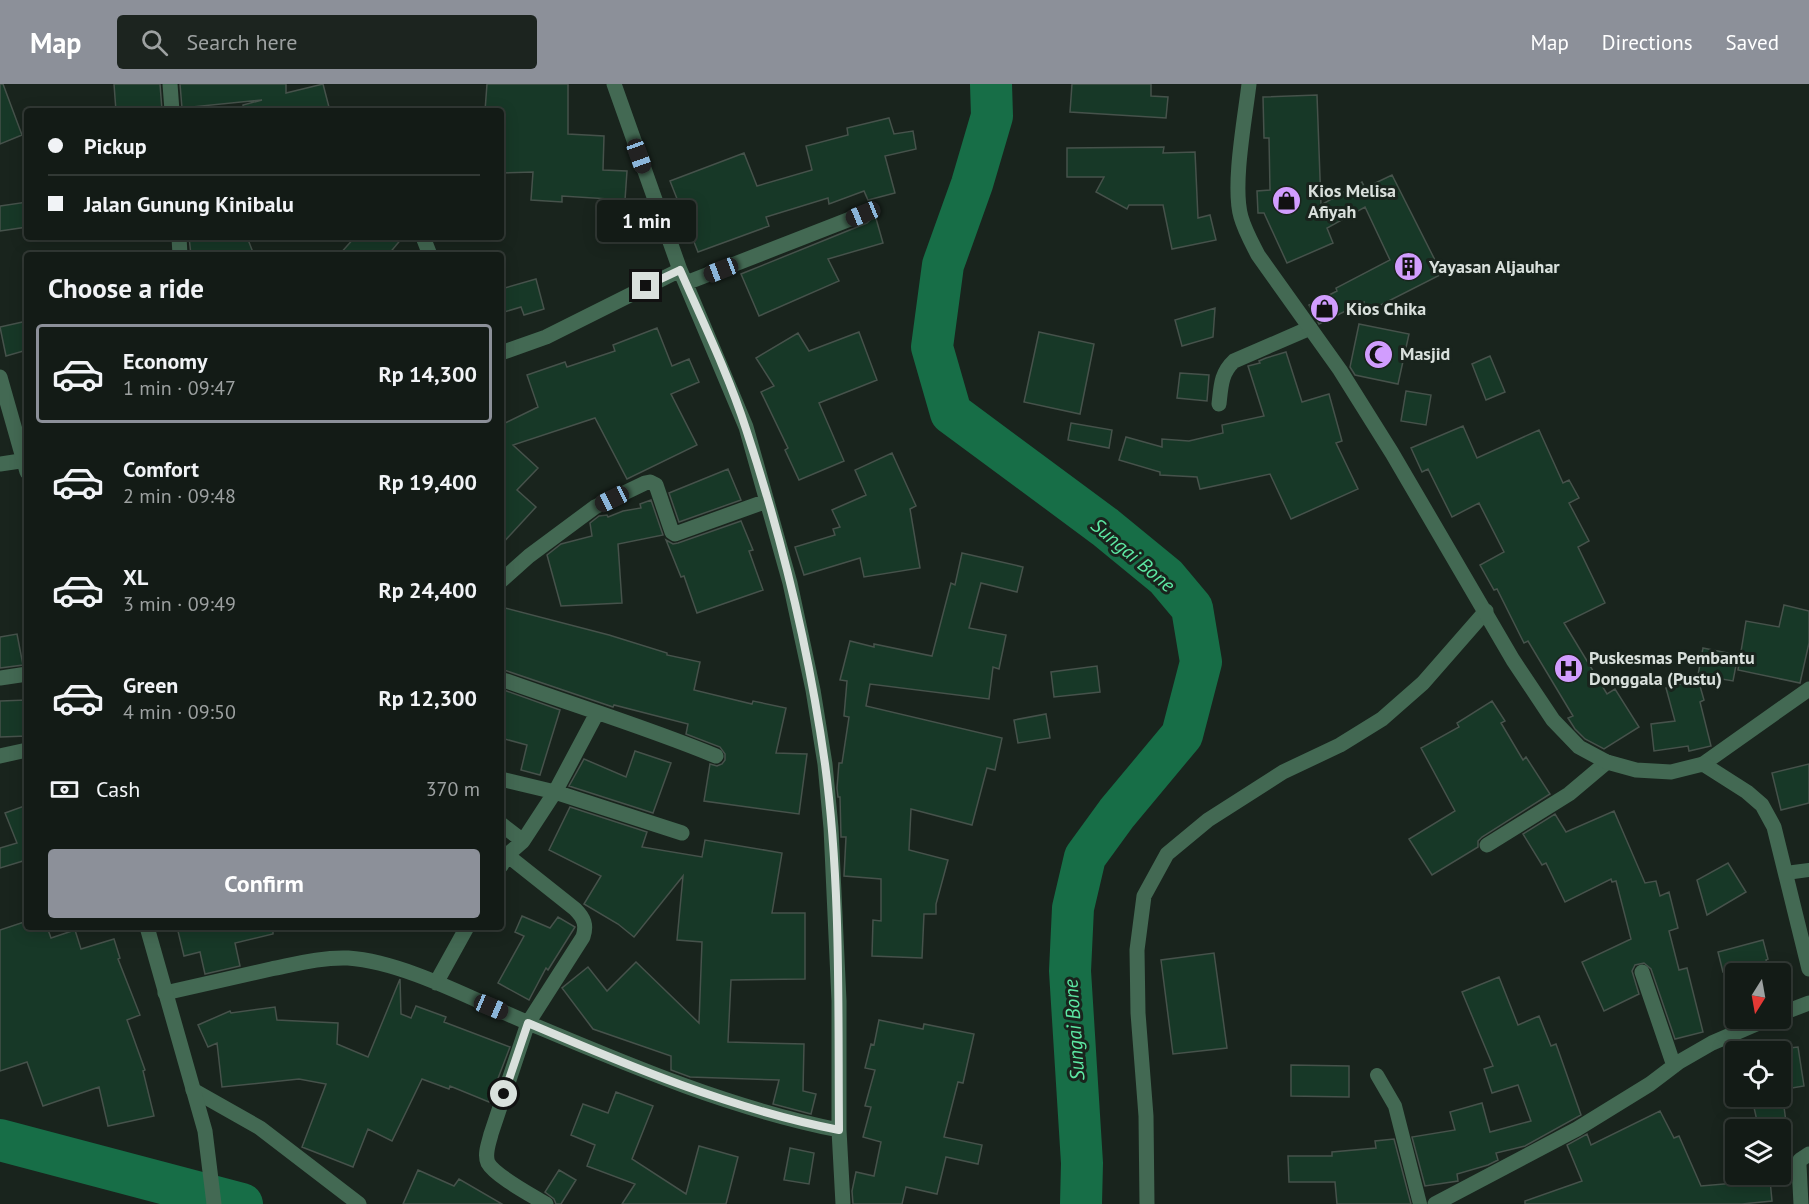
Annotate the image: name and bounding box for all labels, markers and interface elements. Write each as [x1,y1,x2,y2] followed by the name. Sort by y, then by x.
[117,15,537,69] search box
[30,24,81,61] text: Map
[138,26,171,59] icon: search
[186,28,297,56] text: Search here
[1530,29,1569,56] text: Map
[1602,29,1693,56] text: Directions
[1726,29,1779,56] text: Saved
[84,132,147,160] text: Pickup
[624,136,654,176] car
[1308,179,1396,223] place label: Kios Melisa Afiyah
[1271,185,1303,217] shop icon: Kios Melisa Afiyah
[84,190,294,218] text: Jalan Gunung Kinibalu
[596,199,696,241] callout: 1 min
[843,199,883,229] car
[622,208,671,234] text: 1 min
[1392,251,1424,283] building icon: Yayasan Aljauhar
[701,255,741,285] car
[1428,255,1560,278] place label: Yayasan Aljauhar
[48,271,204,305] text: Choose a ride
[632,272,659,299] route end
[1309,293,1341,325] shop icon: Kios Chika
[1346,297,1426,320] place label: Kios Chika
[1363,338,1395,370] mosque icon: Masjid
[1400,342,1450,365] place label: Masjid
[51,347,105,401] icon: car
[123,347,207,375] text: Economy
[378,360,477,388] text: Rp 14,300
[123,375,236,401] text: 1 min · 09:47
[51,455,105,509] icon: car
[123,455,199,483] text: Comfort
[378,468,477,496] text: Rp 19,400
[123,483,236,509] text: 2 min · 09:48
[592,483,632,515] car
[1086,512,1181,598] water label: Sungai Bone
[51,563,105,617] icon: car
[123,563,148,591] text: XL
[378,576,477,604] text: Rp 24,400
[123,591,236,617] text: 3 min · 09:49
[1589,646,1755,690] place label: Puskesmas Pembantu Donggala (Pustu)
[1552,652,1584,684] hospital icon: Puskesmas Pembantu Donggala (Pustu)
[51,671,105,725] icon: car
[123,671,178,699] text: Green
[378,684,477,712] text: Rp 12,300
[123,699,236,725] text: 4 min · 09:50
[48,773,81,806] icon: cash
[96,775,140,803] text: Cash
[426,776,480,802] text: 370 m
[48,849,480,918] button: Confirm
[1725,963,1791,1029] north arrow
[1725,963,1791,1185] map controls
[1057,978,1091,1082] water label: Sungai Bone
[471,992,511,1022] car
[1725,1041,1791,1107] button: locate
[490,1080,517,1107] route start
[1725,1119,1791,1185] button: layers

